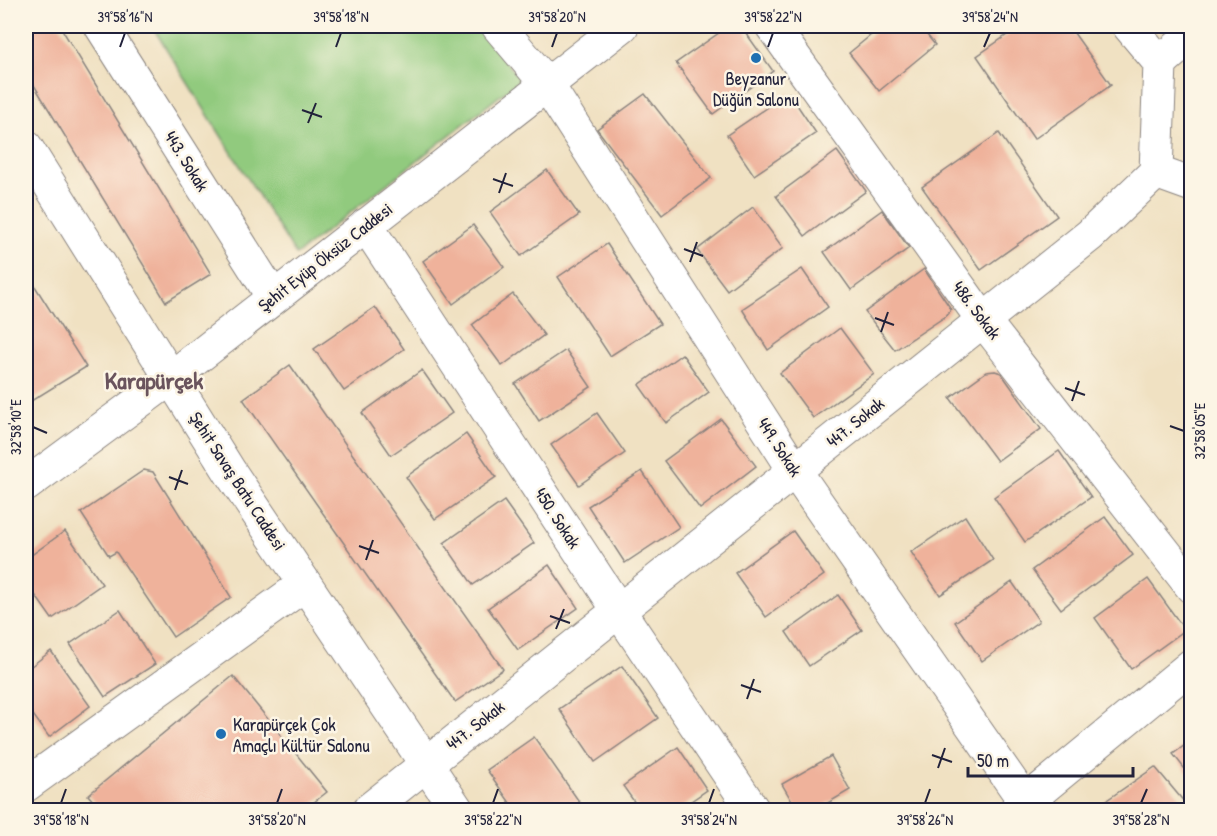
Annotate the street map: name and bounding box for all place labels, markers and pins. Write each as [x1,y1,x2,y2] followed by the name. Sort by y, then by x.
[749,51,763,65] marker: Beyzanur Düğün Salonu
[713,66,799,112] place label: Beyzanur Düğün Salonu
[233,712,370,758] place label: Karapürçek Çok Amaçlı Kültür Salonu
[214,727,228,741] marker: Karapürçek Çok Amaçlı Kültür Salonu

